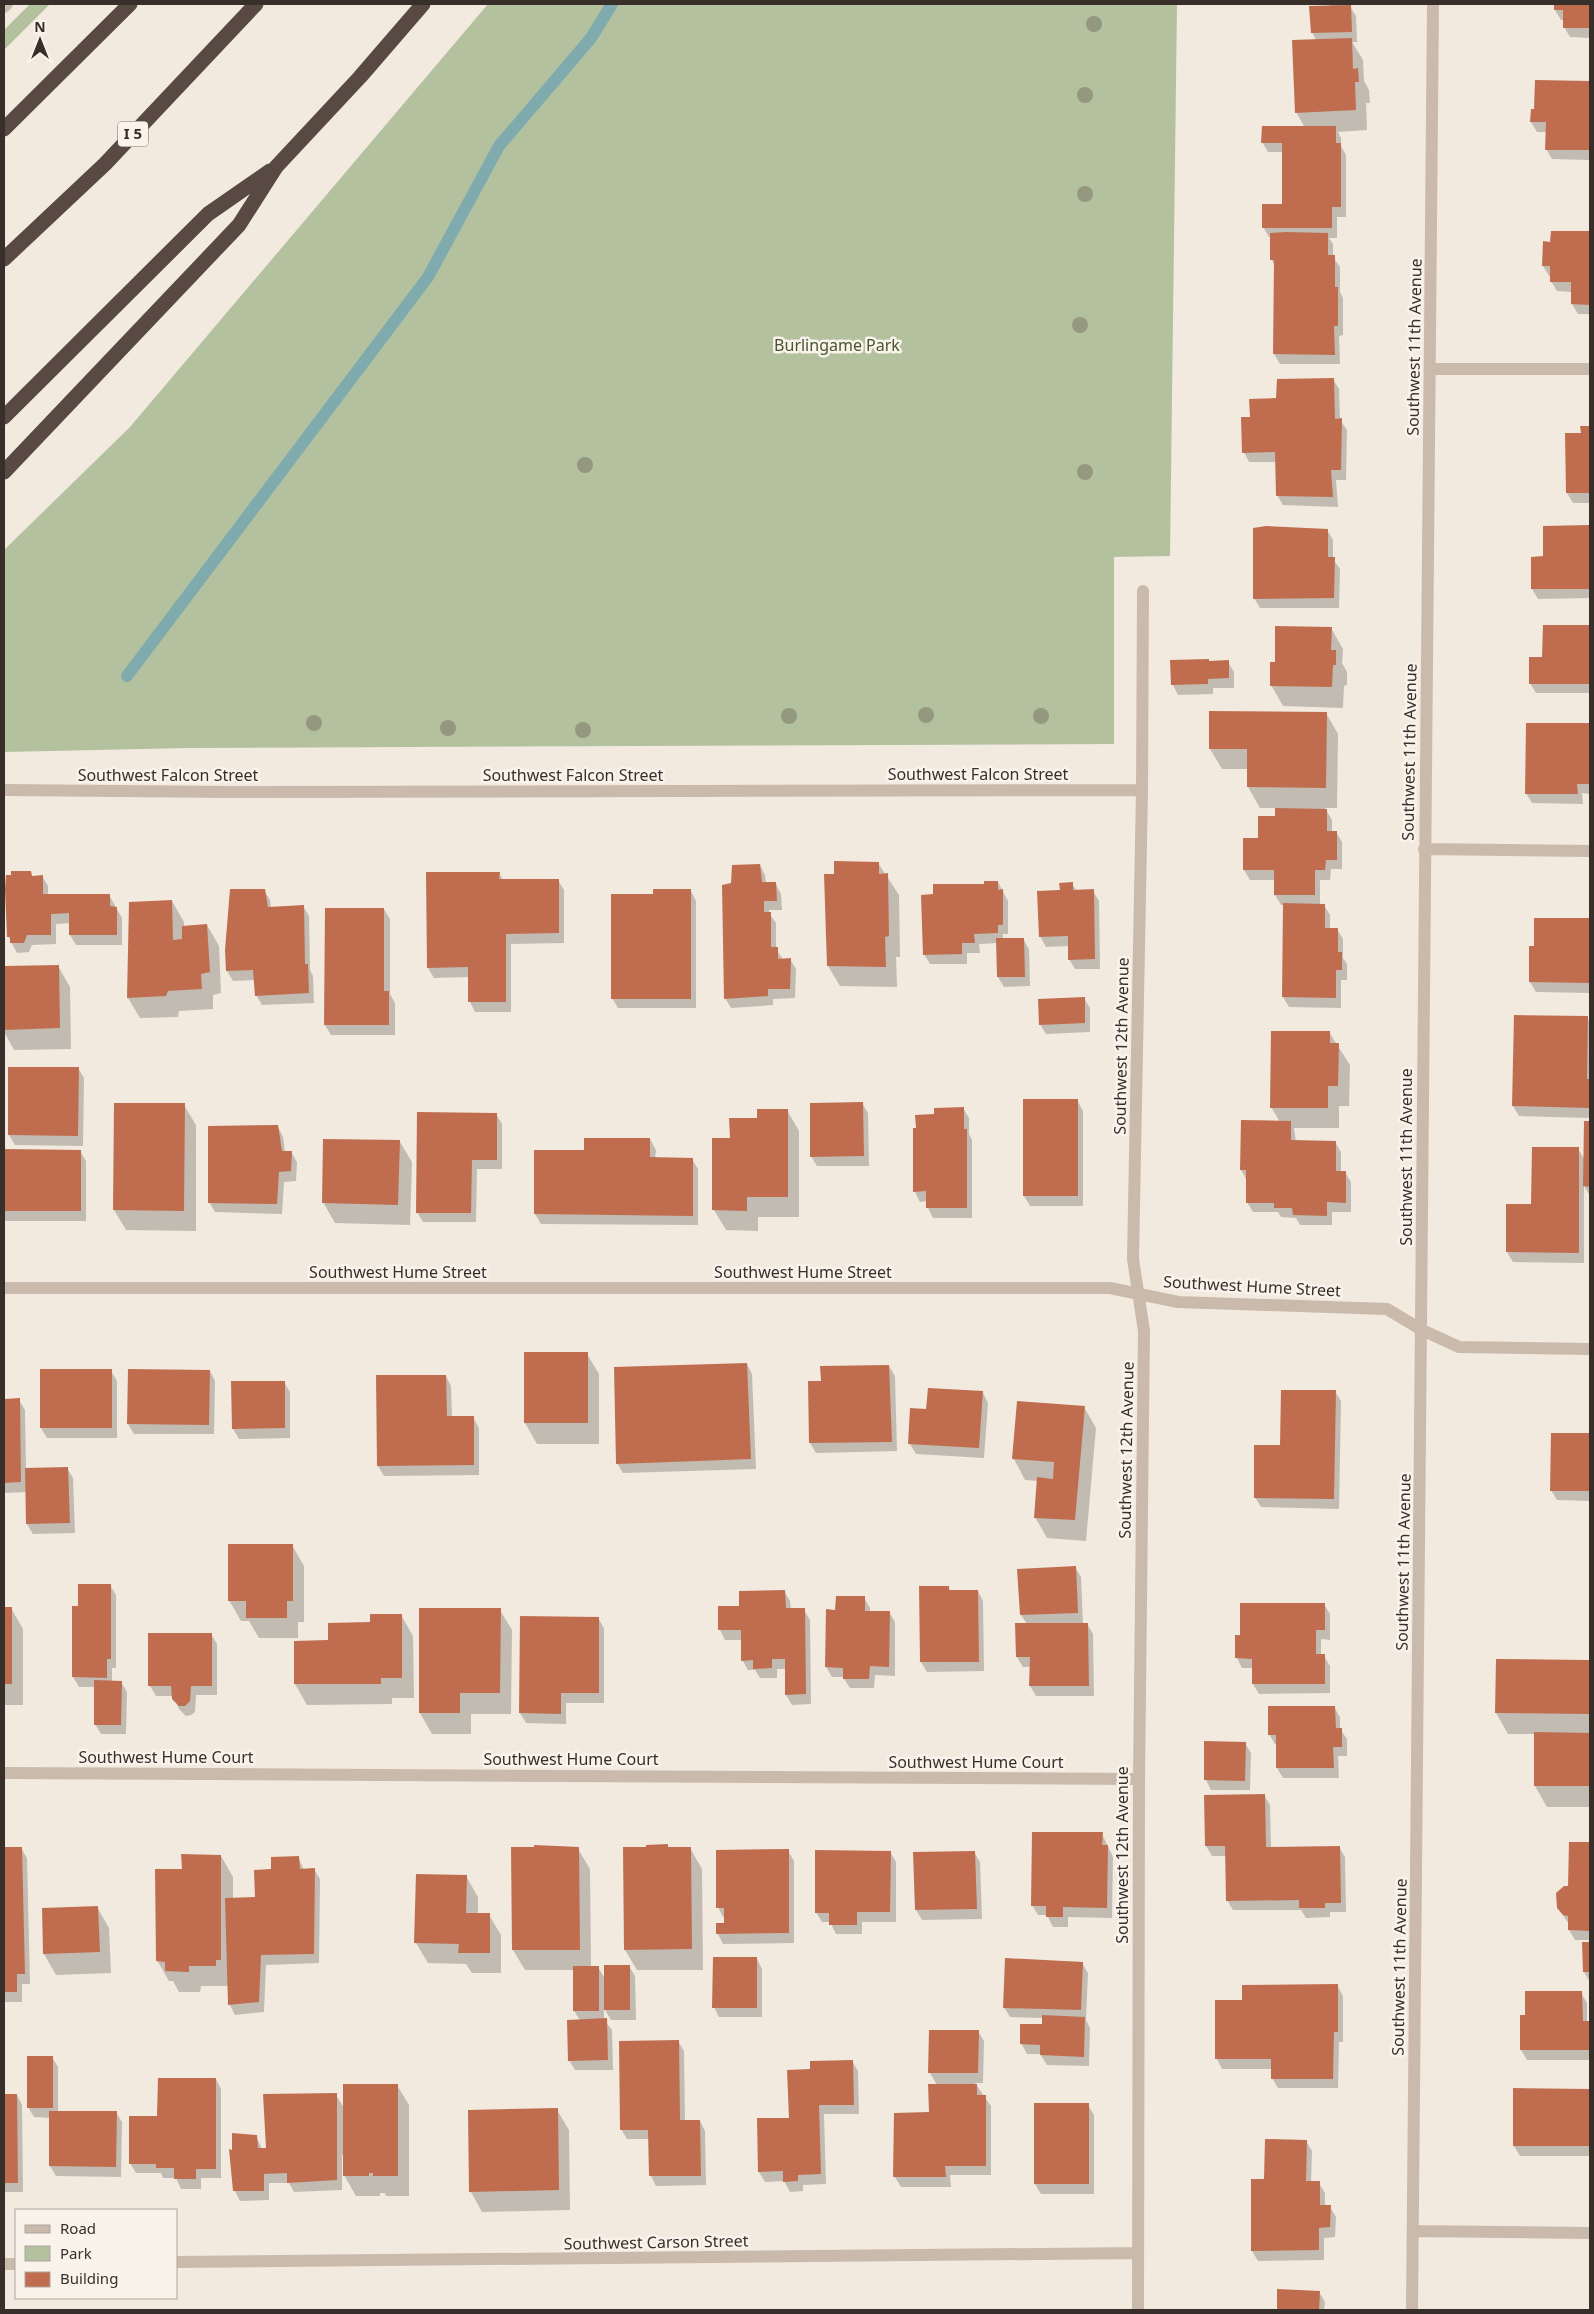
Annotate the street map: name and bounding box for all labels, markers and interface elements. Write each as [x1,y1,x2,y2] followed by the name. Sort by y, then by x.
[15,15,65,65] north arrow
[34,17,46,36] text: N
[118,122,148,146] road number: I 5
[1401,258,1427,436] street label: Southwest 11th Avenue
[774,334,900,356] park label: Burlingame Park
[1396,663,1422,841] street label: Southwest 11th Avenue
[888,763,1069,785] street label: Southwest Falcon Street
[78,764,259,786] street label: Southwest Falcon Street
[483,764,664,786] street label: Southwest Falcon Street
[1108,957,1134,1135] street label: Southwest 12th Avenue
[1395,1068,1417,1246] street label: Southwest 11th Avenue
[309,1261,487,1283] street label: Southwest Hume Street
[714,1261,892,1283] street label: Southwest Hume Street
[1163,1270,1342,1302] street label: Southwest Hume Street
[1113,1361,1139,1539] street label: Southwest 12th Avenue
[1390,1473,1416,1651] street label: Southwest 11th Avenue
[78,1746,254,1768] street label: Southwest Hume Court
[483,1748,659,1770] street label: Southwest Hume Court
[888,1751,1064,1773] street label: Southwest Hume Court
[1111,1766,1133,1944] street label: Southwest 12th Avenue
[1386,1878,1412,2056] street label: Southwest 11th Avenue
[15,2209,178,2299] legend
[60,2218,96,2238] text: Road
[563,2229,749,2255] street label: Southwest Carson Street
[60,2243,92,2263] text: Park
[60,2268,118,2288] text: Building

